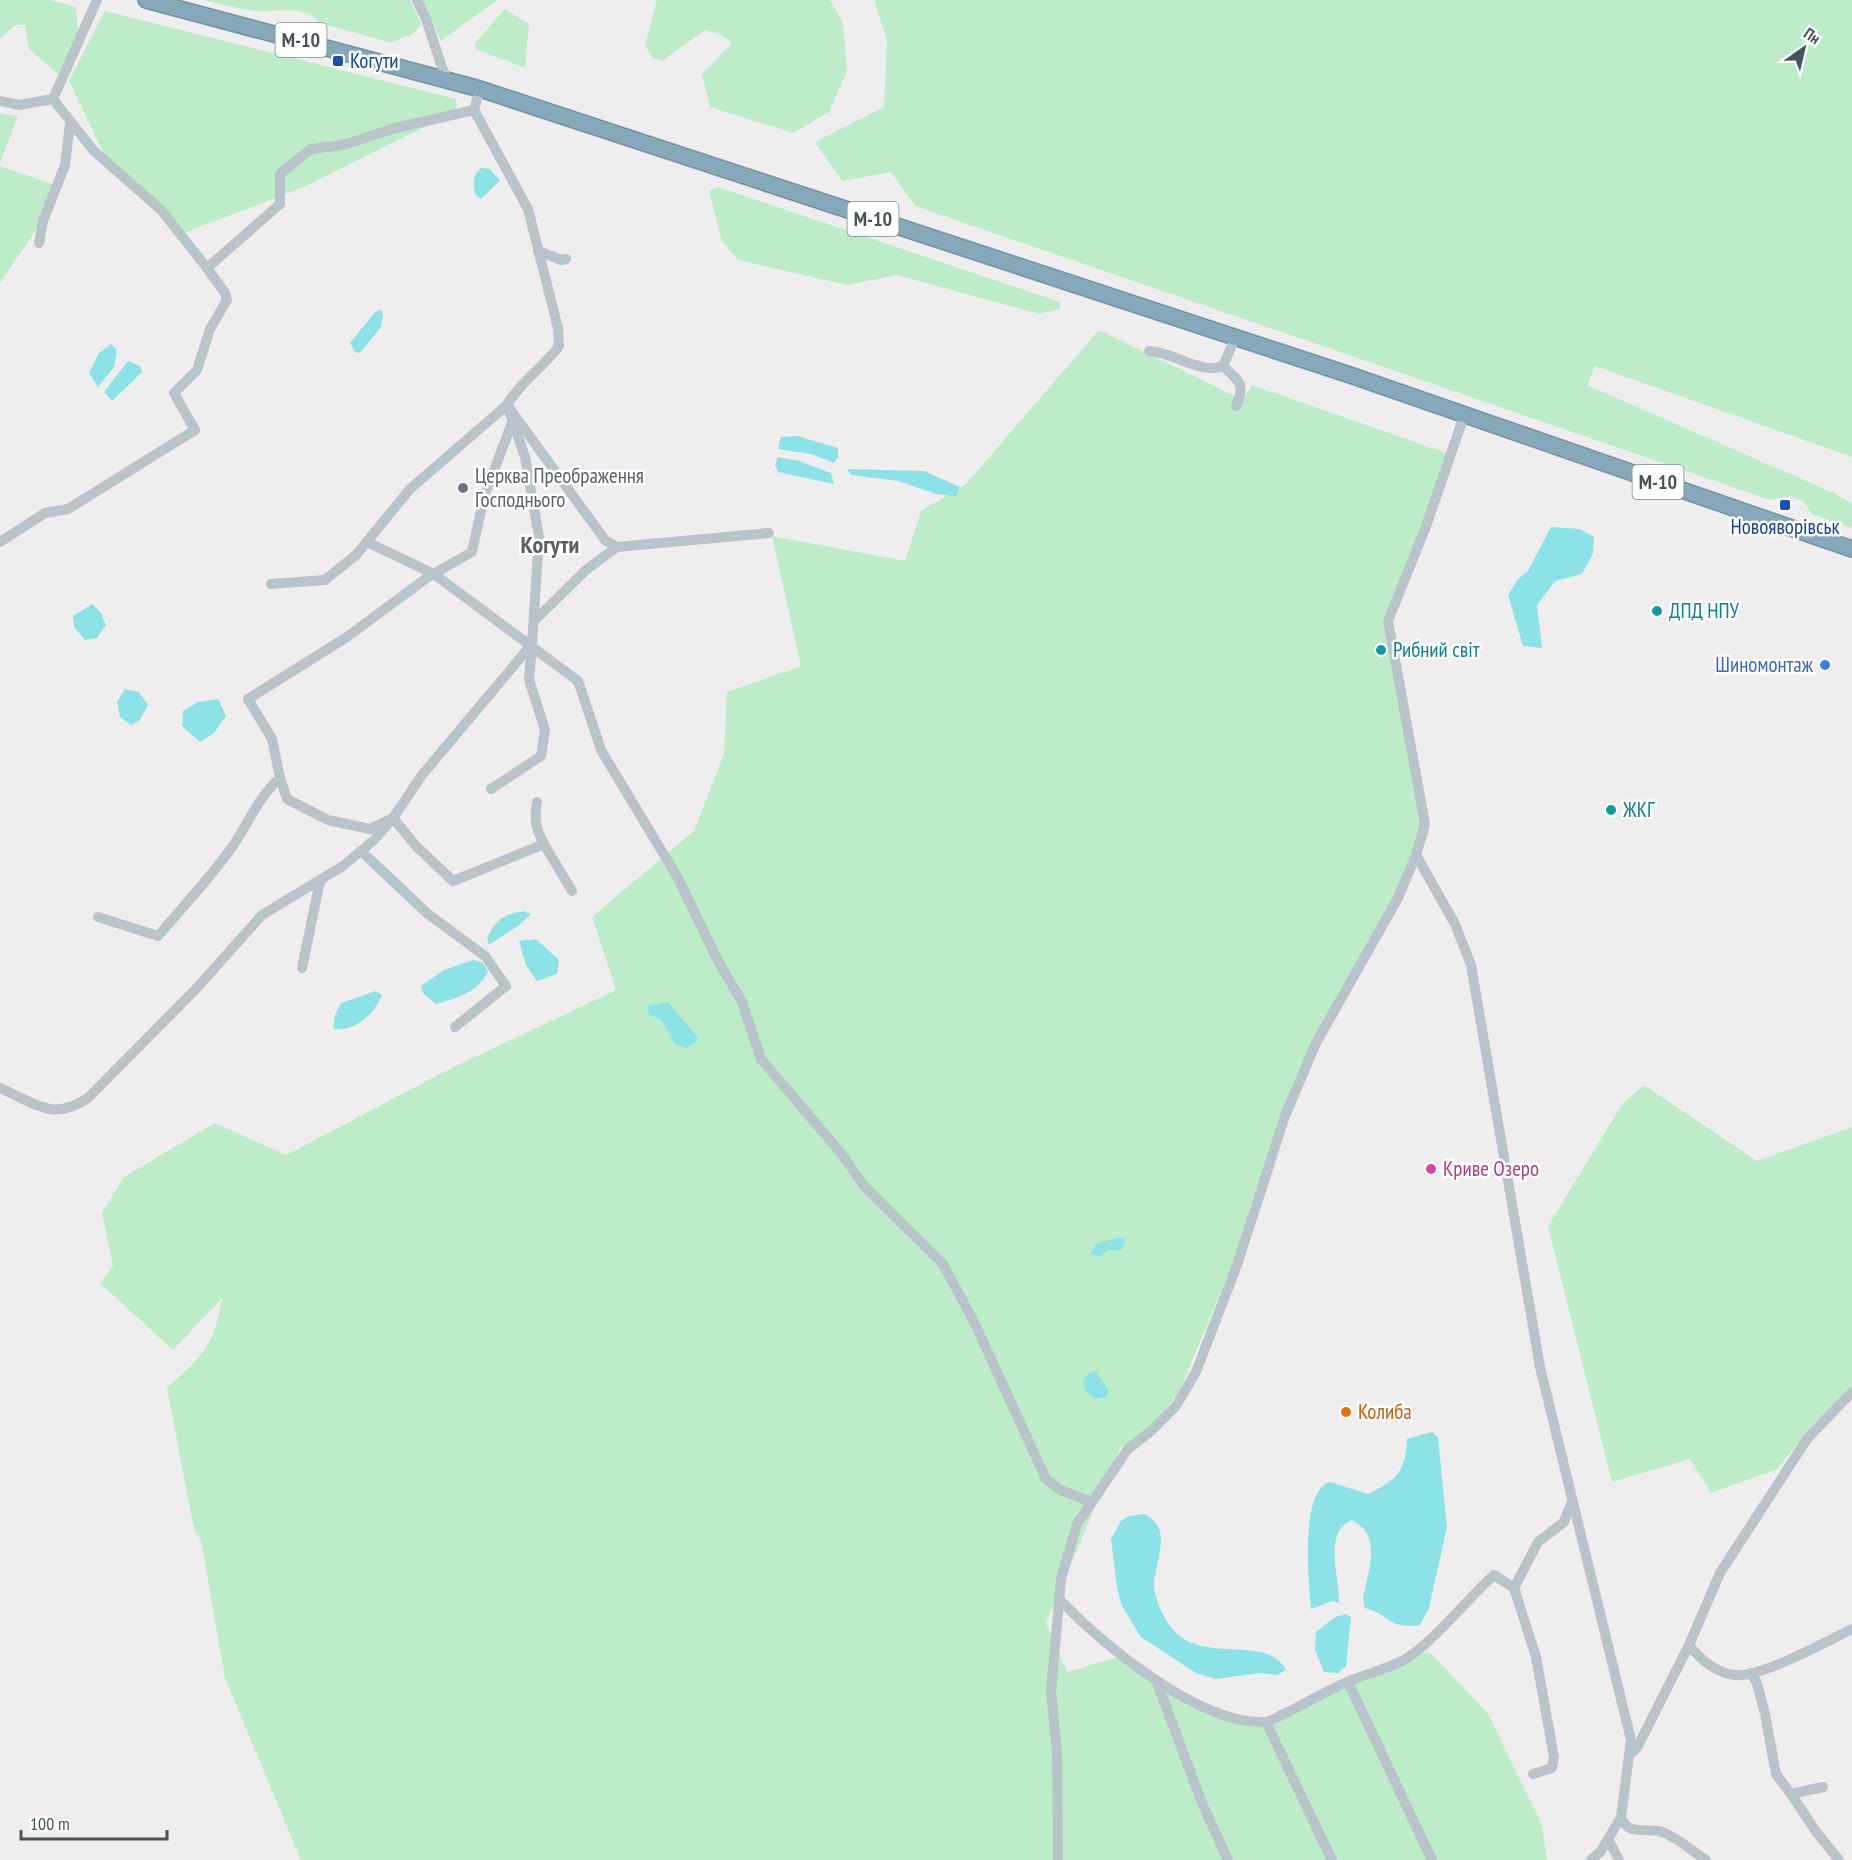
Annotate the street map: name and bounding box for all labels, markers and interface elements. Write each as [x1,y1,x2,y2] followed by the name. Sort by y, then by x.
[1774,18,1834,78] north arrow
[276,23,326,57] road number: М-10
[1800,23,1824,48] text: Пн
[350,47,399,74] place label: Когути
[331,54,345,68] marker: Когути
[848,202,898,236] road number: М-10
[475,462,644,513] place label: Церква Преображення Господнього
[1632,465,1684,499] road number: М-10
[456,481,470,495] marker: Церква Преображення Господнього
[1778,498,1792,512] marker: Новояворівськ
[1730,513,1840,540] place label: Новояворівськ
[521,529,579,560] district label: Когути
[1669,597,1740,624] place label: ДПД НПУ
[1650,604,1664,618] marker: ДПД НПУ
[1393,636,1480,663] place label: Рибний світ
[1374,643,1388,657] marker: Рибний світ
[1715,651,1814,678] place label: Шиномонтаж
[1818,658,1832,672] marker: Шиномонтаж
[1622,796,1655,823] place label: ЖКГ
[1604,803,1618,817] marker: ЖКГ
[1443,1155,1539,1182] place label: Криве Озеро
[1424,1162,1438,1176] marker: Криве Озеро
[1358,1398,1412,1425] place label: Колиба
[1339,1405,1353,1419] marker: Колиба
[21,1803,166,1841] scale bar
[30,1812,70,1835] text: 100 m

